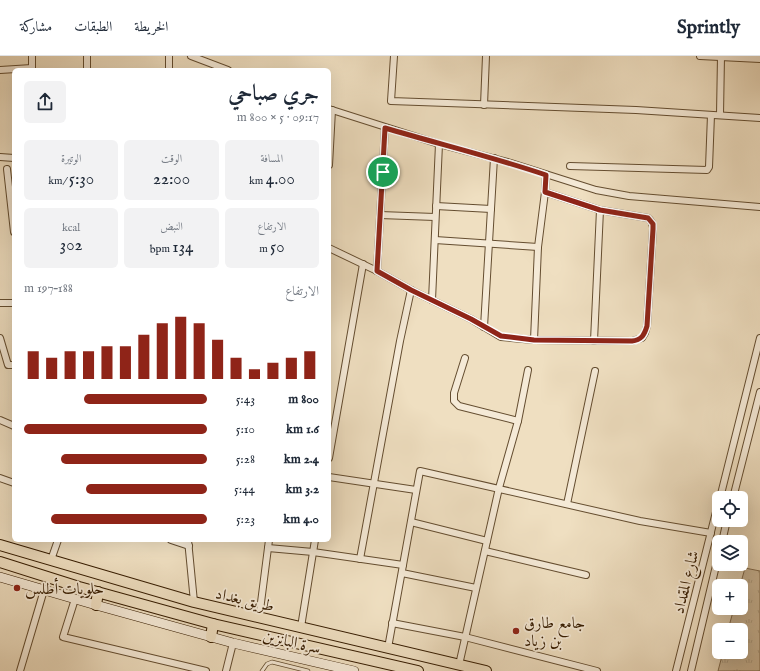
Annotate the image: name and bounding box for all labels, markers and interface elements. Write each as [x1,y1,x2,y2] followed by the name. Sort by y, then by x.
[677,16,740,40] text: Sprintly
[20,18,52,36] text: مشاركة
[74,18,112,36] text: الطبقات
[134,18,168,36] text: الخريطة
[228,80,319,108] text: جري صباحي
[24,81,66,123] button: share
[237,109,319,126] text: 09:17 · 5 × 800 m
[61,152,81,166] text: الوتيرة
[161,152,182,166] text: الوقت
[261,152,283,166] text: المسافة
[366,155,400,189] pin
[372,161,394,183] icon: arrive
[69,169,94,190] text: 5:30
[153,169,190,190] text: 22:00
[266,169,295,190] text: 4.00
[48,174,69,188] text: /km
[249,174,266,188] text: km
[160,220,183,234] text: النبض
[258,220,286,234] text: الارتفاع
[62,221,80,235] text: kcal
[60,235,83,256] text: 302
[172,237,193,258] text: 134
[270,237,285,258] text: 50
[150,242,172,256] text: bpm
[259,242,270,256] text: m
[24,280,73,297] text: 188–197 m
[285,283,319,300] text: الارتفاع
[236,391,255,408] text: 5:43
[288,391,319,408] text: 800 m
[236,421,255,438] text: 5:10
[286,421,319,438] text: 1.6 km
[236,451,255,468] text: 5:28
[284,451,319,468] text: 2.4 km
[234,481,255,498] text: 5:44
[285,481,319,498] text: 3.2 km
[712,491,748,659] map controls
[712,491,748,527] button: locate
[236,511,255,528] text: 5:23
[283,511,319,528] text: 4.0 km
[712,535,748,571] button: layers
[669,549,706,617] street label: شارع المقداد
[25,577,104,600] place label: حلويات أطلس
[712,579,748,615] button: +
[12,583,22,593] marker: حلويات أطلس
[213,584,276,617] street label: طريق بغداد
[524,614,585,652] place label: جامع طارق بن زياد
[712,623,748,659] button: −
[511,626,521,636] marker: جامع طارق بن زياد
[261,627,323,659] street label: سرة البانزين

